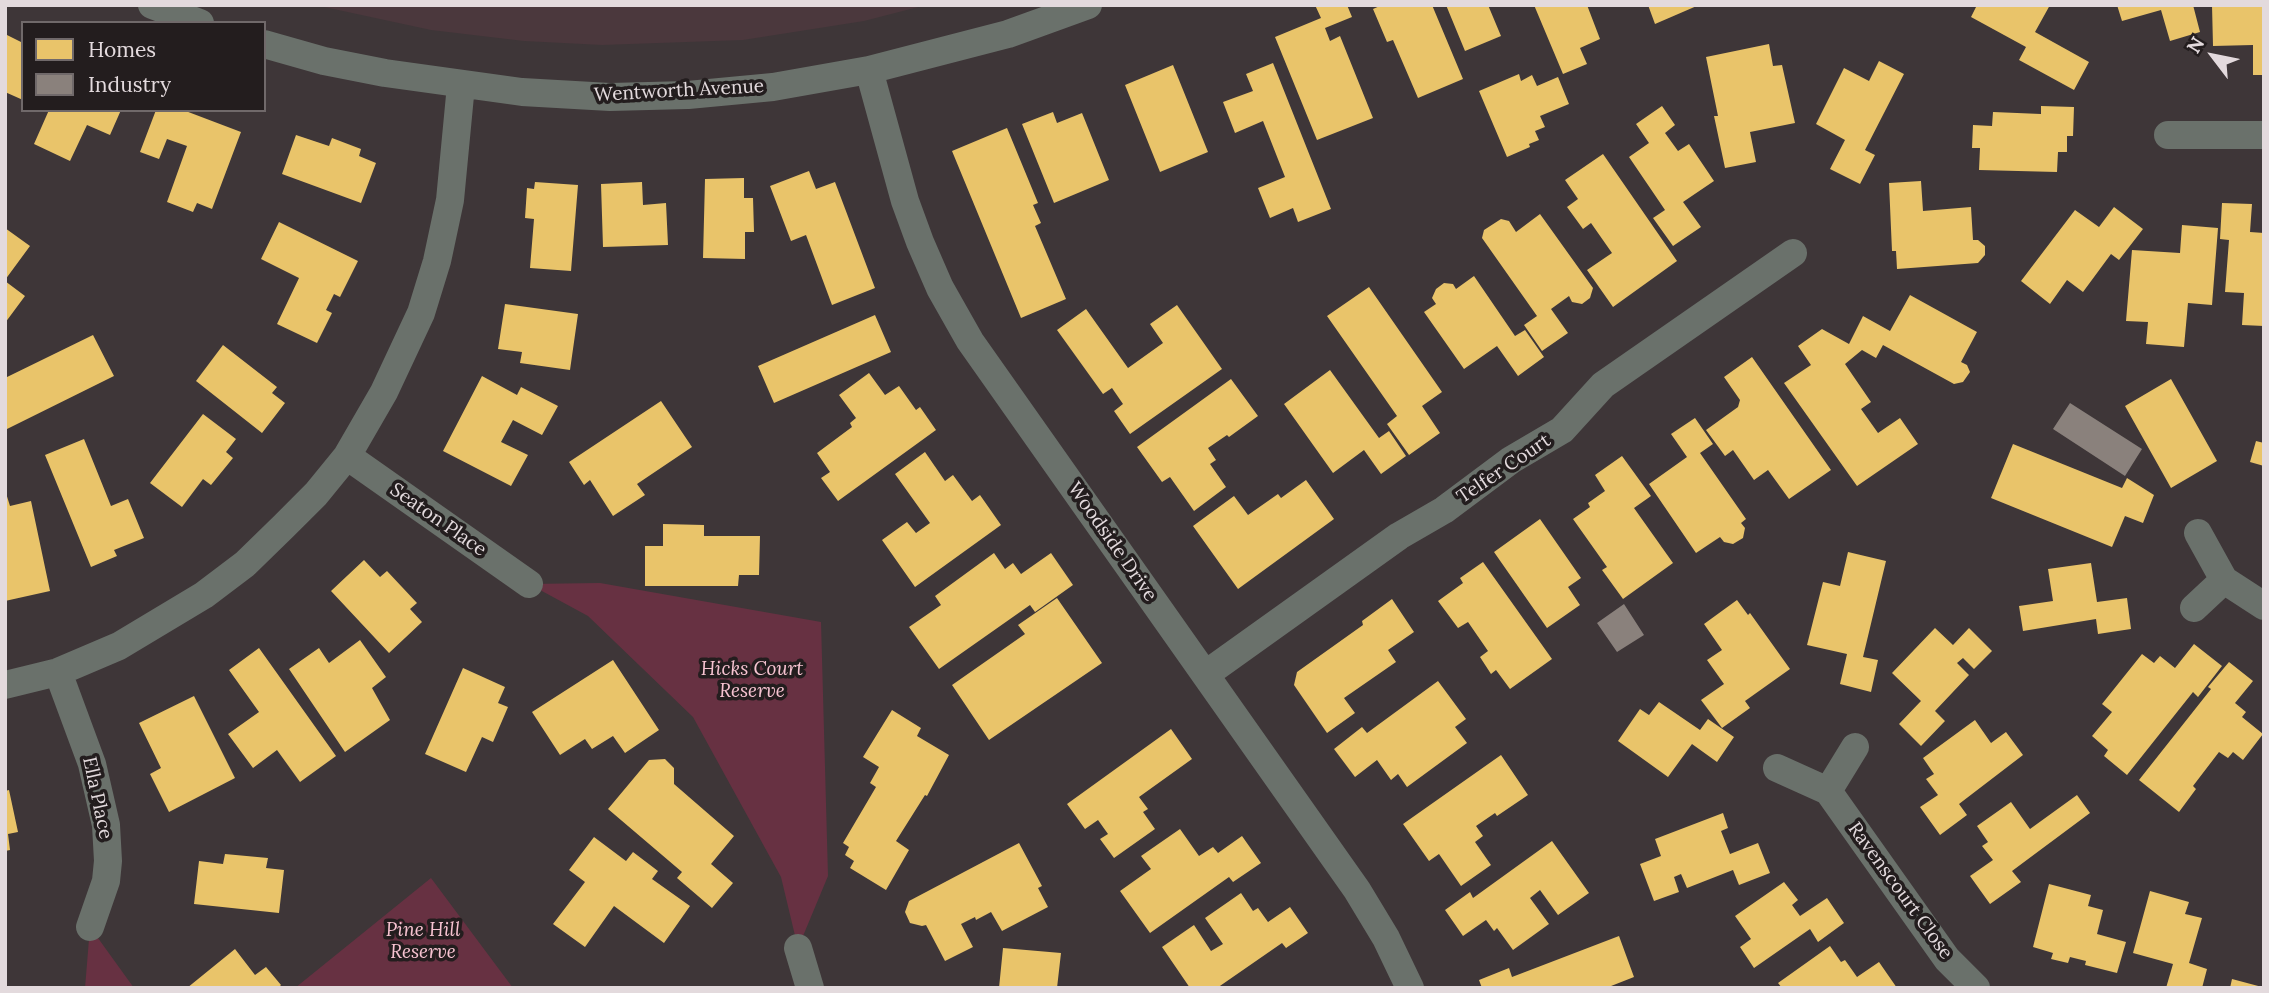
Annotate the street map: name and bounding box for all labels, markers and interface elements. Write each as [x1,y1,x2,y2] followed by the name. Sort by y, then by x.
[21,21,266,112] legend
[2178,21,2248,91] north arrow
[2181,32,2209,57] text: N
[88,36,156,63] text: Homes
[88,71,171,98] text: Industry
[593,75,765,107] street label: Wentworth Avenue
[1453,429,1555,509] street label: Telfer Court
[385,478,491,562] street label: Seaton Place
[1062,478,1162,606] street label: Woodside Drive
[701,659,803,703] park label: Hicks Court Reserve
[77,755,117,841] street label: Ella Place
[1843,818,1957,964] street label: Ravenscourt Close
[386,920,460,964] park label: Pine Hill Reserve

